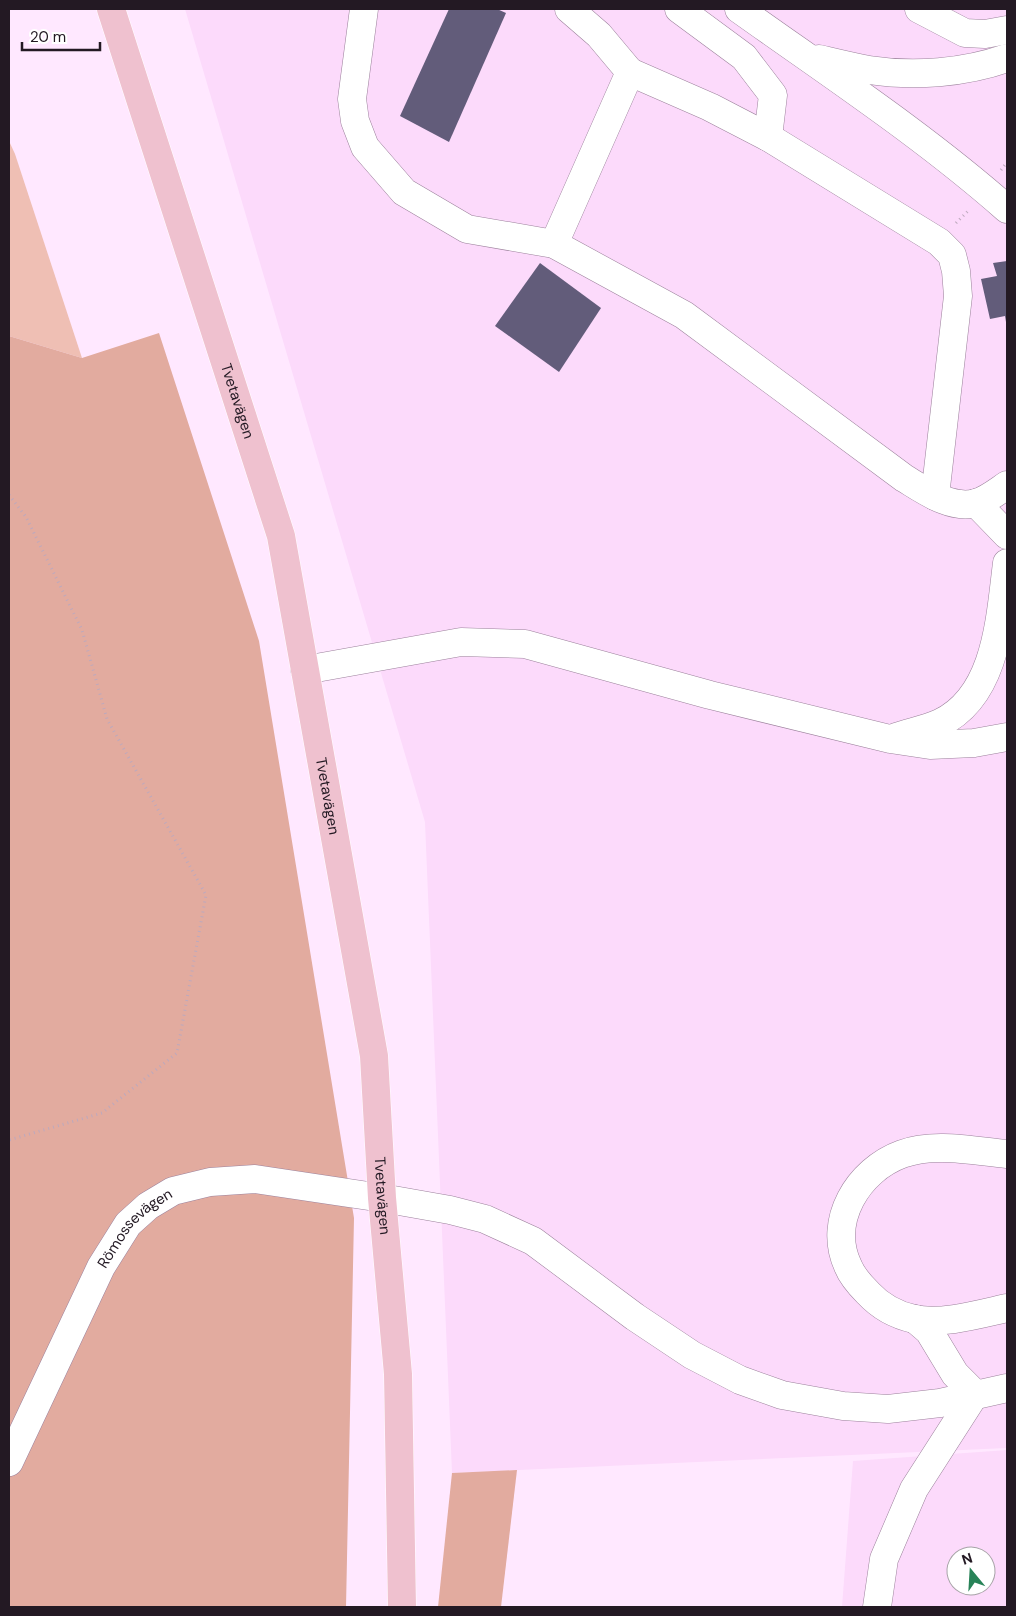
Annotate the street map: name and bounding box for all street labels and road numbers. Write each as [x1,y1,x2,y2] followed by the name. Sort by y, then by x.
[216,361,259,441] street label: Tvetavägen
[311,756,344,836] street label: Tvetavägen
[370,1156,395,1236] street label: Tvetavägen
[93,1184,176,1272] street label: Römossevägen

